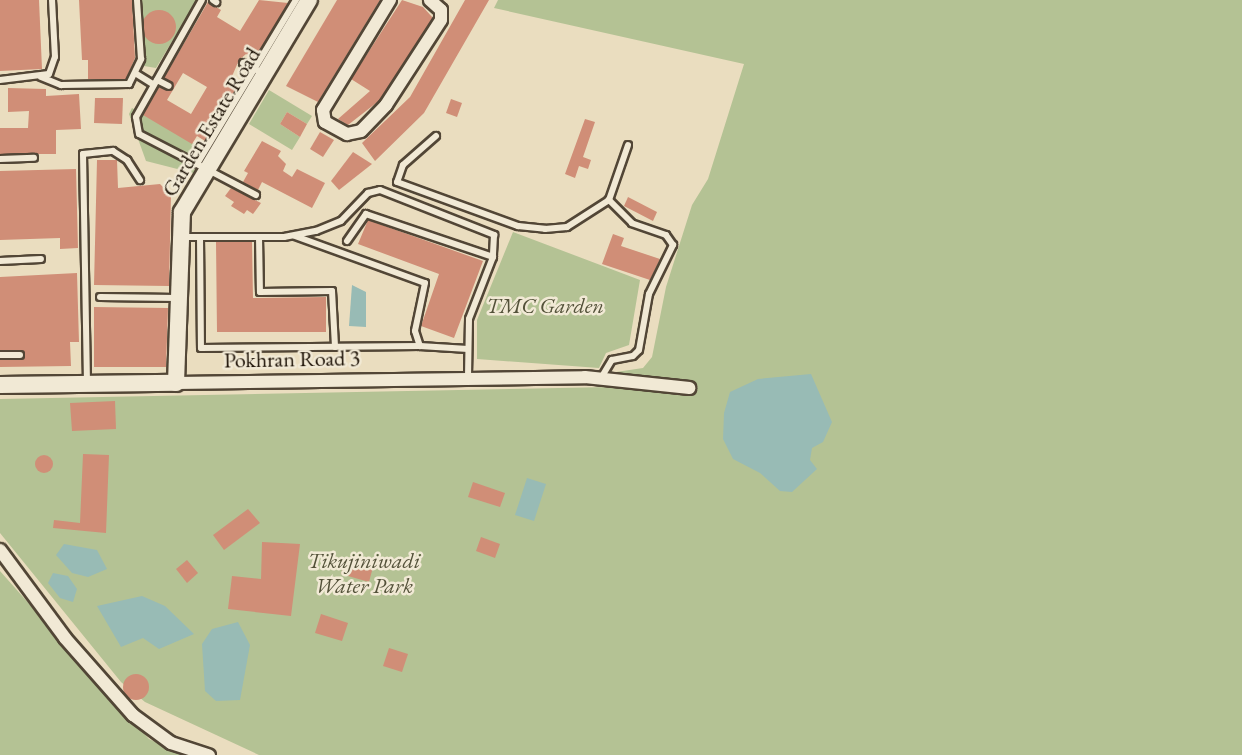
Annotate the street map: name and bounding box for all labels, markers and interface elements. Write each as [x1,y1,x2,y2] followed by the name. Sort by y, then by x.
[156,43,266,201] street label: Garden Estate Road
[486,293,604,319] park label: TMC Garden
[224,345,360,373] street label: Pokhran Road 3
[308,547,420,598] park label: Tikujiniwadi Water Park

